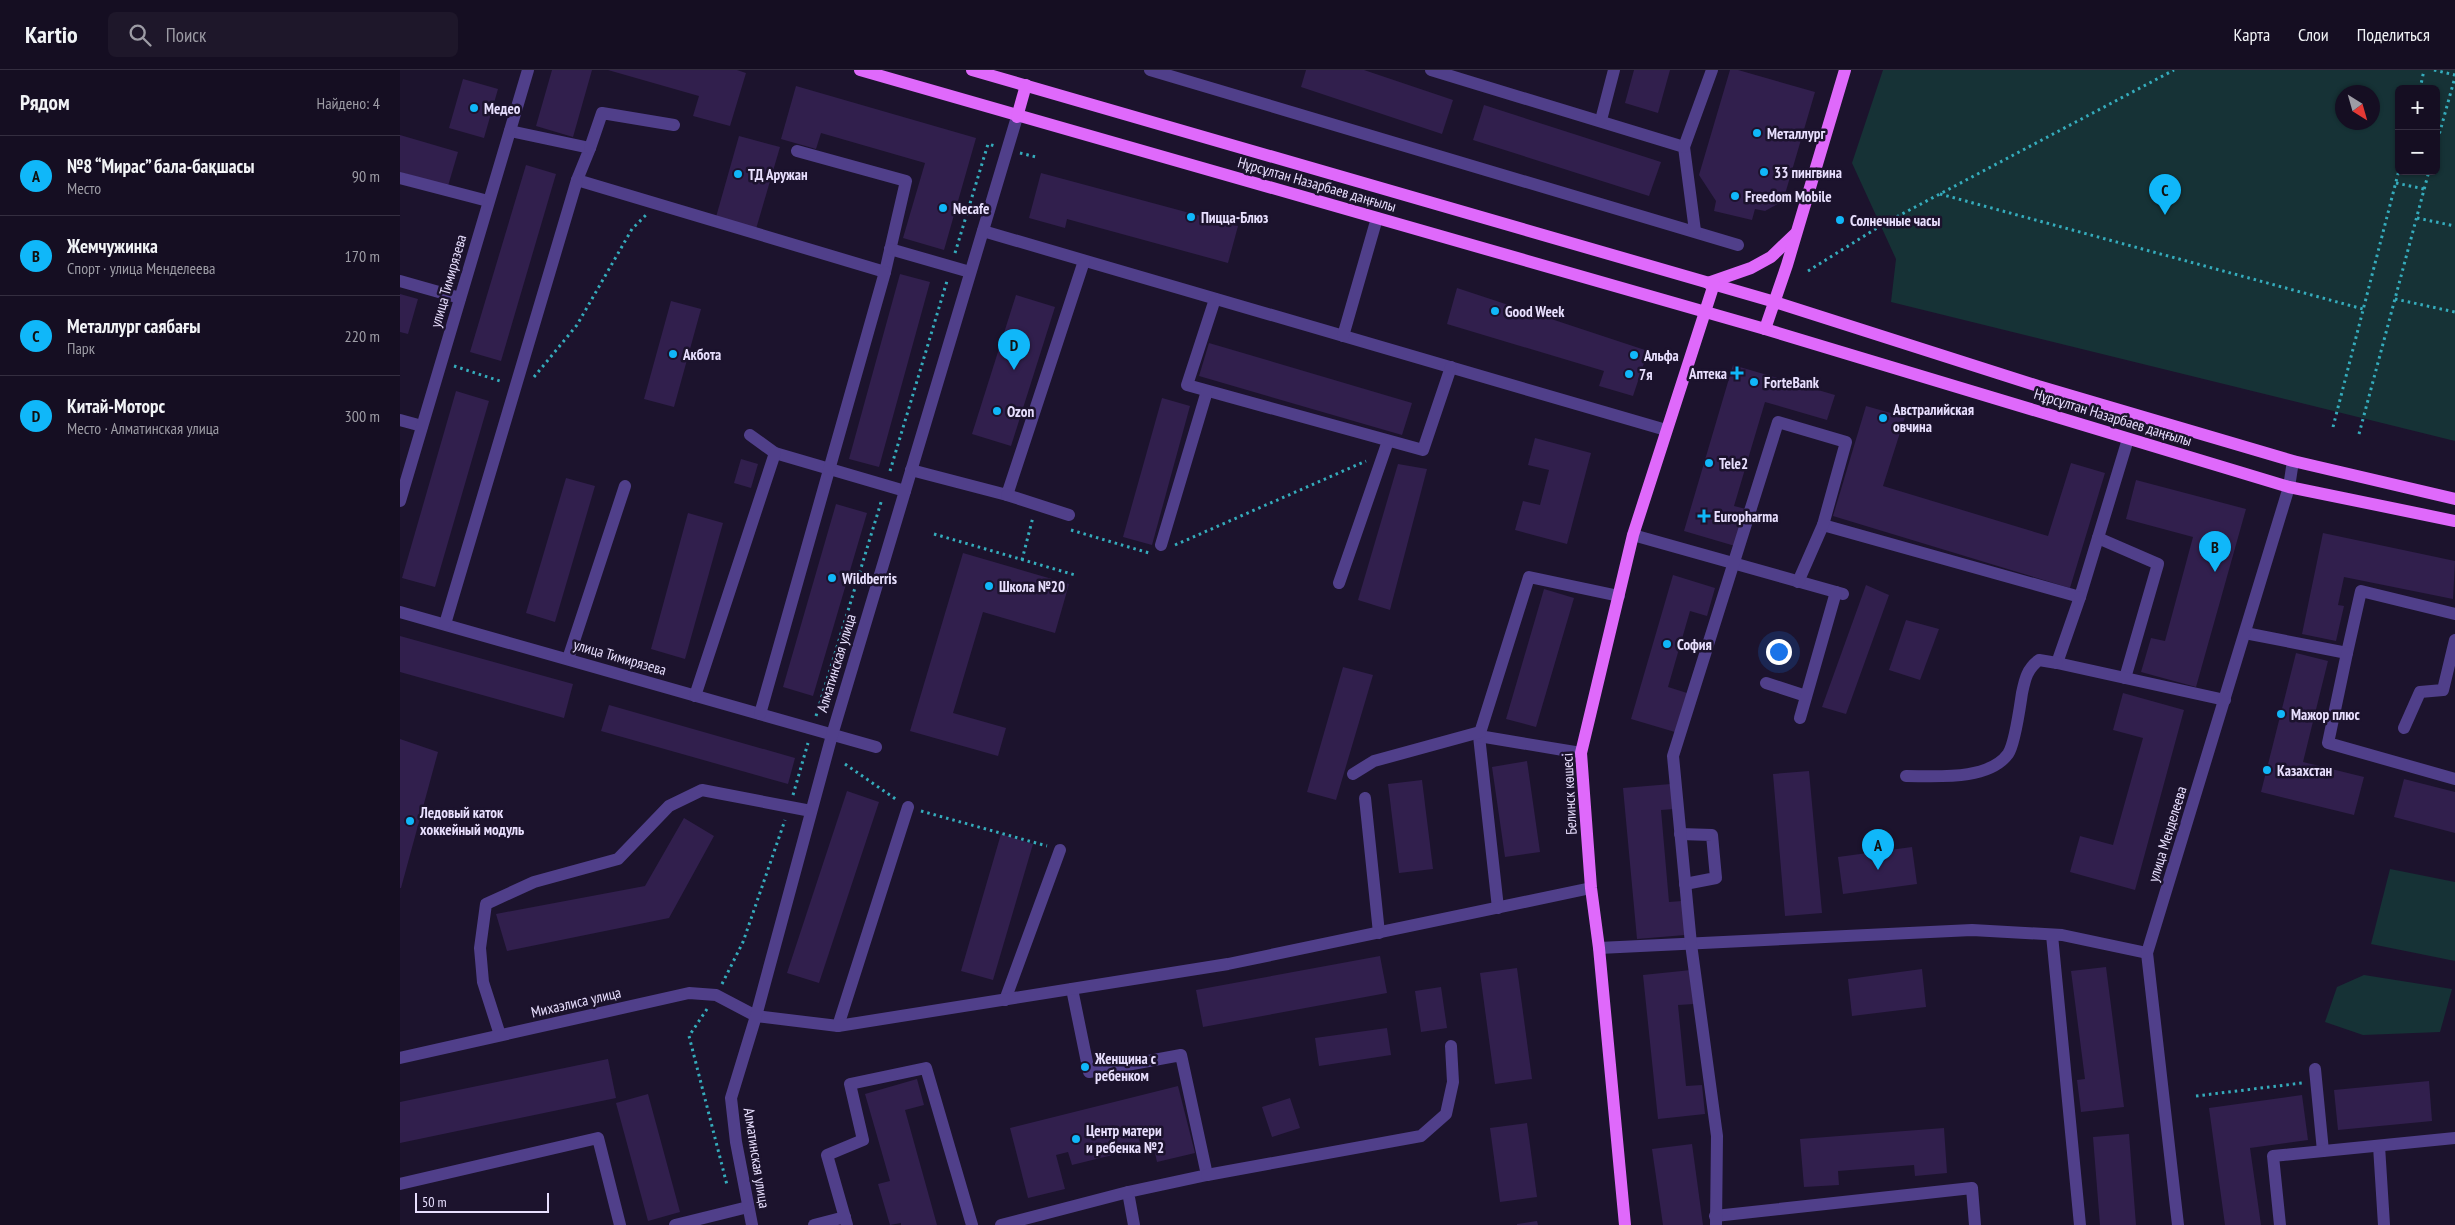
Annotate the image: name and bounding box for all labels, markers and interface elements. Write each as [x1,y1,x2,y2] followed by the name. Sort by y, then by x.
[108,12,458,57] search box
[25,19,78,50] text: Kartio
[126,21,154,49] icon: search
[166,23,206,47] text: Поиск
[2233,23,2270,46] text: Карта
[2298,23,2329,46] text: Слои
[2357,23,2430,46] text: Поделиться
[2335,85,2380,130] north arrow
[2395,85,2440,175] map controls
[2395,85,2440,130] button: +
[20,89,70,116] text: Рядом
[317,93,380,113] text: Найдено: 4
[484,99,521,118] place label: Медео
[468,102,480,114] marker: Медео
[1767,124,1825,143] place label: Металлург
[1751,127,1763,139] marker: Металлург
[2395,130,2440,175] button: −
[1236,152,1398,216] street label: Нұрсұлтан Назарбаев даңғылы
[67,154,254,178] text: №8 “Мирас” бала-бақшасы
[1774,163,1842,182] place label: 33 пингвина
[748,165,808,184] place label: ТД Аружан
[32,166,40,186] text: A
[352,166,380,186] text: 90 m
[1758,166,1770,178] marker: 33 пингвина
[732,168,744,180] marker: ТД Аружан
[2149,174,2181,215] pin: C
[67,178,101,198] text: Место
[1745,187,1832,206] place label: Freedom Mobile
[1729,190,1741,202] marker: Freedom Mobile
[953,199,989,218] place label: Necafe
[937,202,949,214] marker: Necafe
[1201,208,1268,227] place label: Пицца-Блюз
[1185,211,1197,223] marker: Пицца-Блюз
[1850,211,1940,230] place label: Солнечные часы
[1834,214,1846,226] marker: Солнечные часы
[426,232,470,330] street label: улица Тимирязева
[67,234,158,258] text: Жемчужинка
[32,246,40,266] text: B
[345,246,380,266] text: 170 m
[67,258,216,278] text: Спорт · улица Менделеева
[1505,302,1565,321] place label: Good Week
[1489,305,1501,317] marker: Good Week
[67,314,200,338] text: Металлург саябағы
[32,326,40,346] text: C
[345,326,380,346] text: 220 m
[998,329,1030,370] pin: D
[67,338,95,358] text: Парк
[682,345,721,364] place label: Акбота
[1643,346,1679,365] place label: Альфа
[667,348,679,360] marker: Акбота
[1628,349,1640,361] marker: Альфа
[1688,364,1727,383] place label: Аптека
[1639,365,1653,384] place label: 7я
[1731,367,1743,379] marker: Аптека
[1623,368,1635,380] marker: 7я
[1764,373,1820,392] place label: ForteBank
[1748,376,1760,388] marker: ForteBank
[2032,384,2194,450] street label: Нұрсұлтан Назарбаев даңғылы
[67,394,165,418] text: Китай-Моторс
[1892,400,1974,436] place label: Австралийская овчина
[1007,402,1034,421] place label: Ozon
[991,405,1003,417] marker: Ozon
[32,406,40,426] text: D
[345,406,380,426] text: 300 m
[1877,412,1889,424] marker: Австралийская овчина
[67,418,219,438] text: Место · Алматинская улица
[1719,454,1748,473] place label: Tele2
[1703,457,1715,469] marker: Tele2
[1714,507,1778,526] place label: Europharma
[1698,510,1710,522] marker: Europharma
[2199,531,2231,572] pin: B
[841,569,897,588] place label: Wildberris
[826,572,838,584] marker: Wildberris
[999,577,1065,596] place label: Школа №20
[983,580,995,592] marker: Школа №20
[812,612,860,714] street label: Алматинская улица
[571,635,669,679] street label: улица Тимирязева
[1677,635,1712,654] place label: София
[1661,638,1673,650] marker: София
[1766,639,1792,665] your location
[2291,705,2360,724] place label: Мажор плюс
[2275,708,2287,720] marker: Мажор плюс
[1557,753,1581,835] street label: Белинск көшесі
[2277,761,2333,780] place label: Казахстан
[2261,764,2273,776] marker: Казахстан
[2143,784,2191,884] street label: улица Менделеева
[419,803,524,839] place label: Ледовый каток хоккейный модуль
[404,815,416,827] marker: Ледовый каток хоккейный модуль
[1862,829,1894,870] pin: A
[529,982,623,1022] street label: Михаэлиса улица
[1094,1049,1157,1085] place label: Женщина с ребенком
[1079,1061,1091,1073] marker: Женщина с ребенком
[740,1106,774,1210] street label: Алматинская улица
[1086,1121,1164,1157] place label: Центр матери и ребенка №2
[1070,1133,1082,1145] marker: Центр матери и ребенка №2
[415,1190,549,1213] scale bar
[422,1193,447,1211] text: 50 m

